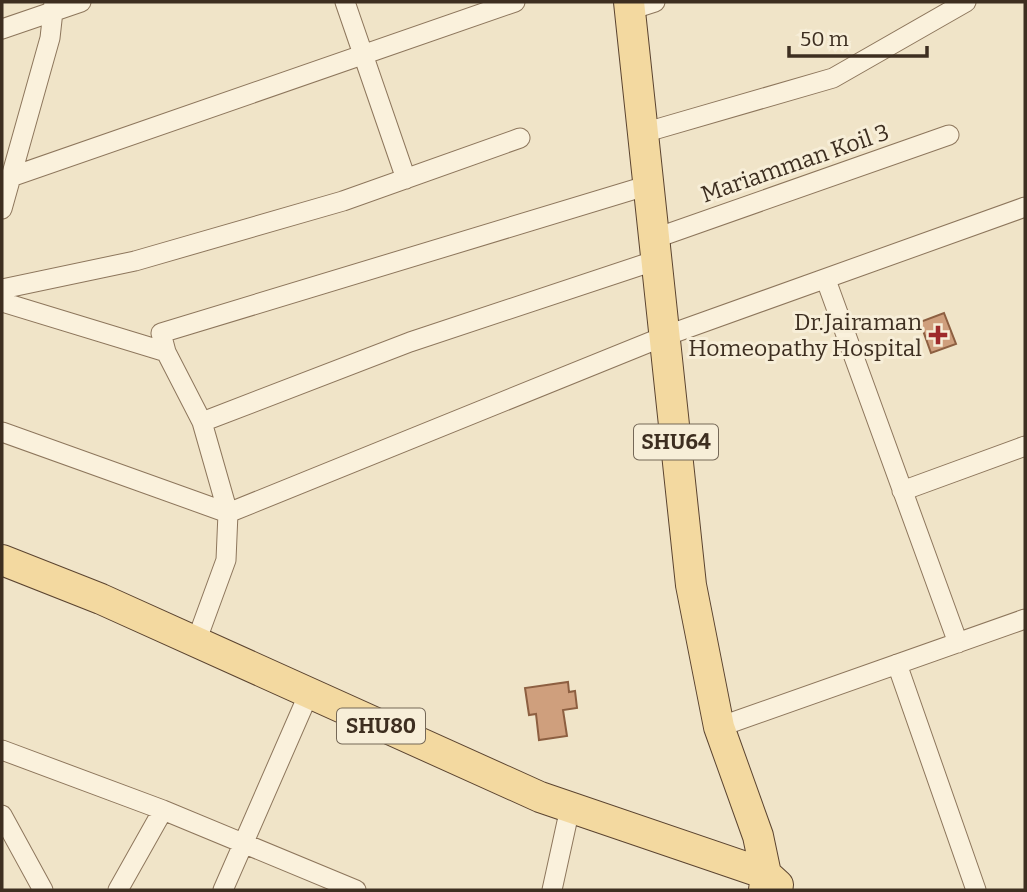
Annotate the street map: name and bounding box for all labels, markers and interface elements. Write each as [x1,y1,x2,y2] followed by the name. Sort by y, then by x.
[789,14,927,58] scale bar
[800,26,849,52] text: 50 m
[697,118,893,208] street label: Mariamman Koil 3
[688,308,922,362] place label: Dr.Jairaman Homeopathy Hospital
[928,325,948,345] marker: Dr.Jairaman Homeopathy Hospital
[634,424,718,460] road number: SHU64
[337,708,425,744] road number: SHU80

